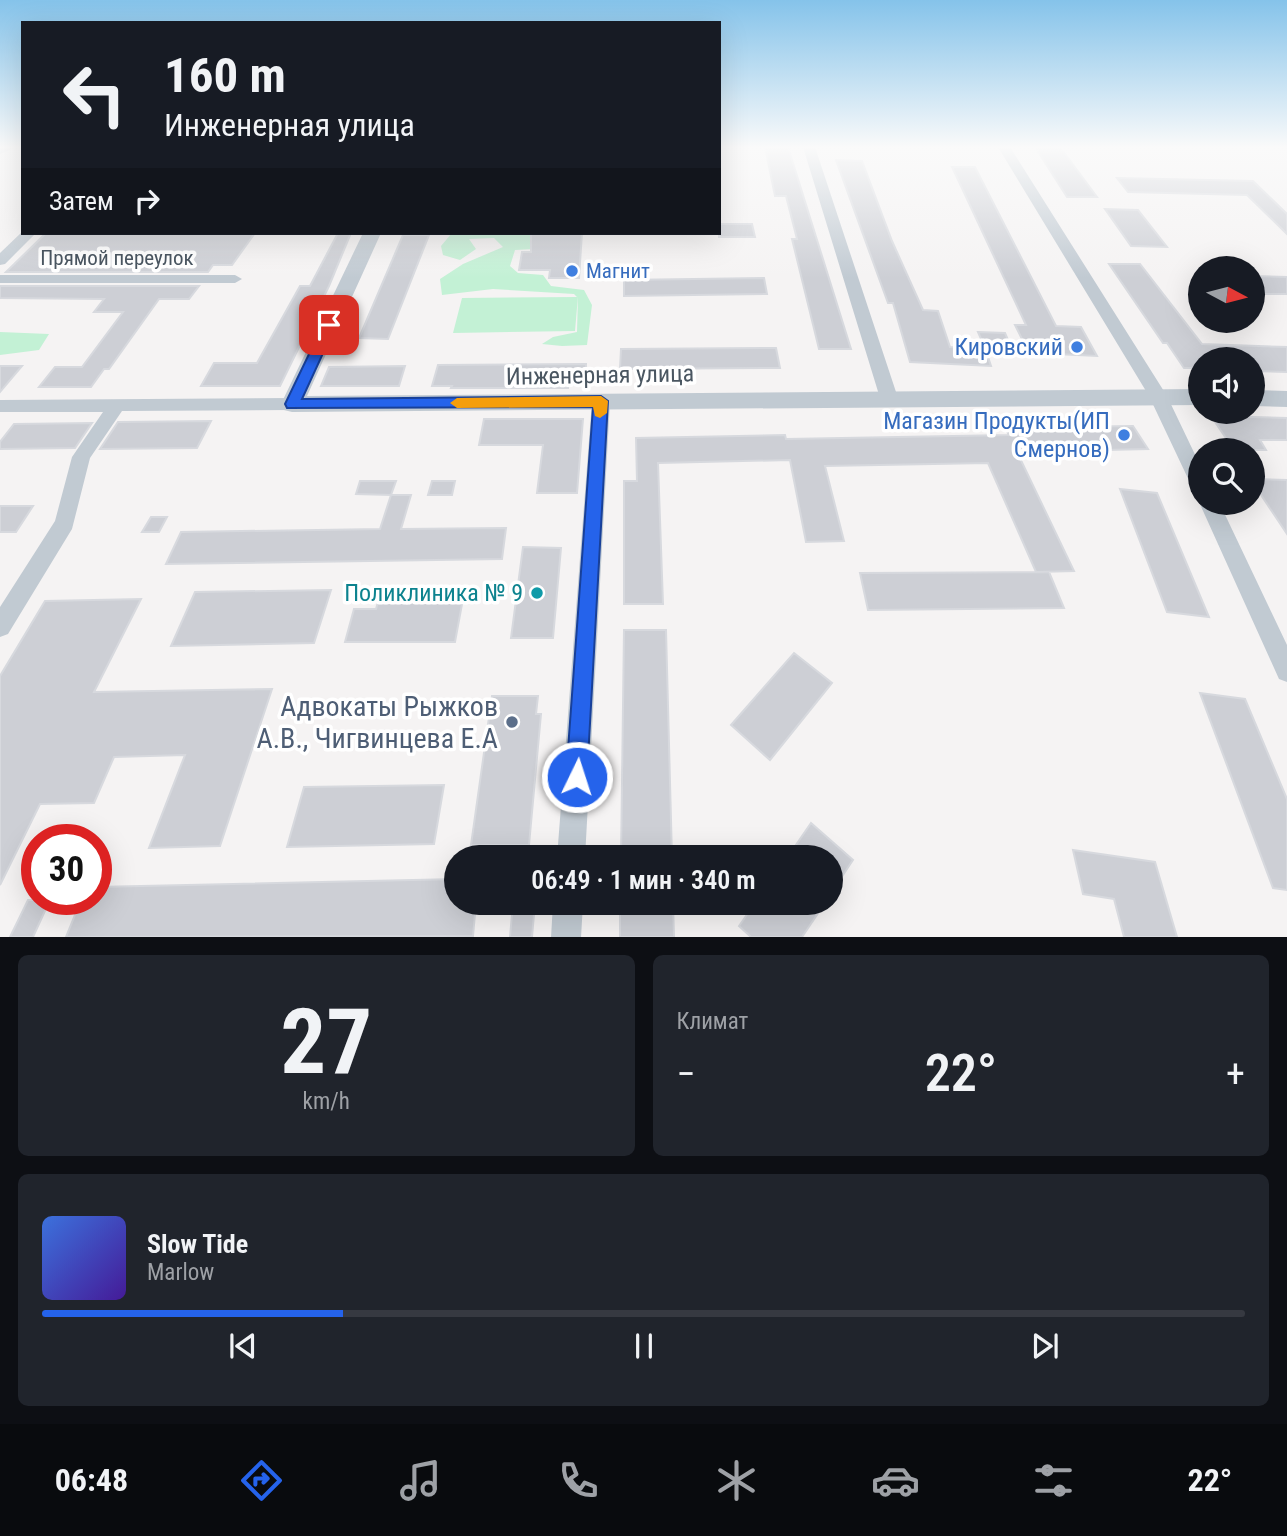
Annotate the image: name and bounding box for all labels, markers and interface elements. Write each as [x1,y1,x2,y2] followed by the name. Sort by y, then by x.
[164,47,286,104] text: 160 m
[49,49,140,140] icon: left
[164,106,415,144] text: Инженерная улица
[128,182,166,220] icon: right
[49,186,114,216] text: Затем
[40,246,194,270] street label: Прямой переулок
[1188,256,1265,332] north arrow
[1188,256,1265,515] map controls
[586,259,650,283] place label: Магнит
[564,263,580,279] marker: Магнит
[299,295,359,355] pin
[310,306,348,344] icon: arrive
[955,333,1063,361] place label: Кировский
[1069,339,1085,355] marker: Кировский
[1188,347,1265,424] button: sound
[506,359,694,391] street label: Инженерная улица
[883,407,1110,463] place label: Магазин Продукты(ИП Смернов)
[1116,427,1132,443] marker: Магазин Продукты(ИП Смернов)
[1188,438,1265,515] button: search
[344,579,523,607] place label: Поликлиника № 9
[529,585,545,601] marker: Поликлиника № 9
[257,690,498,755] place label: Адвокаты Рыжков А.В., Чигвинцева Е.А
[504,714,520,730] marker: Адвокаты Рыжков А.В., Чигвинцева Е.А
[540,740,614,814] position arrow
[21,824,112,915] speed limit sign: 30
[531,865,756,895] text: 06:49 · 1 мин · 340 m
[280,989,372,1095] text: 27
[677,1008,748,1035] text: Климат
[925,1043,997,1104] text: 22°
[677,1052,696,1096] text: −
[1226,1052,1245,1096] text: +
[303,1088,350,1115] text: km/h
[147,1229,248,1259] text: Slow Tide
[147,1259,214,1286] text: Marlow
[224,1327,262,1365] icon: previous
[625,1327,663,1365] icon: pause
[1026,1327,1064,1365] icon: next
[237,1456,286,1505] icon: directions
[396,1456,445,1505] icon: music
[554,1456,603,1505] icon: phone
[712,1456,761,1505] icon: climate
[871,1456,920,1505] icon: car
[1029,1456,1078,1505] icon: filters
[55,1461,128,1499] text: 06:48
[1188,1461,1232,1499] text: 22°

